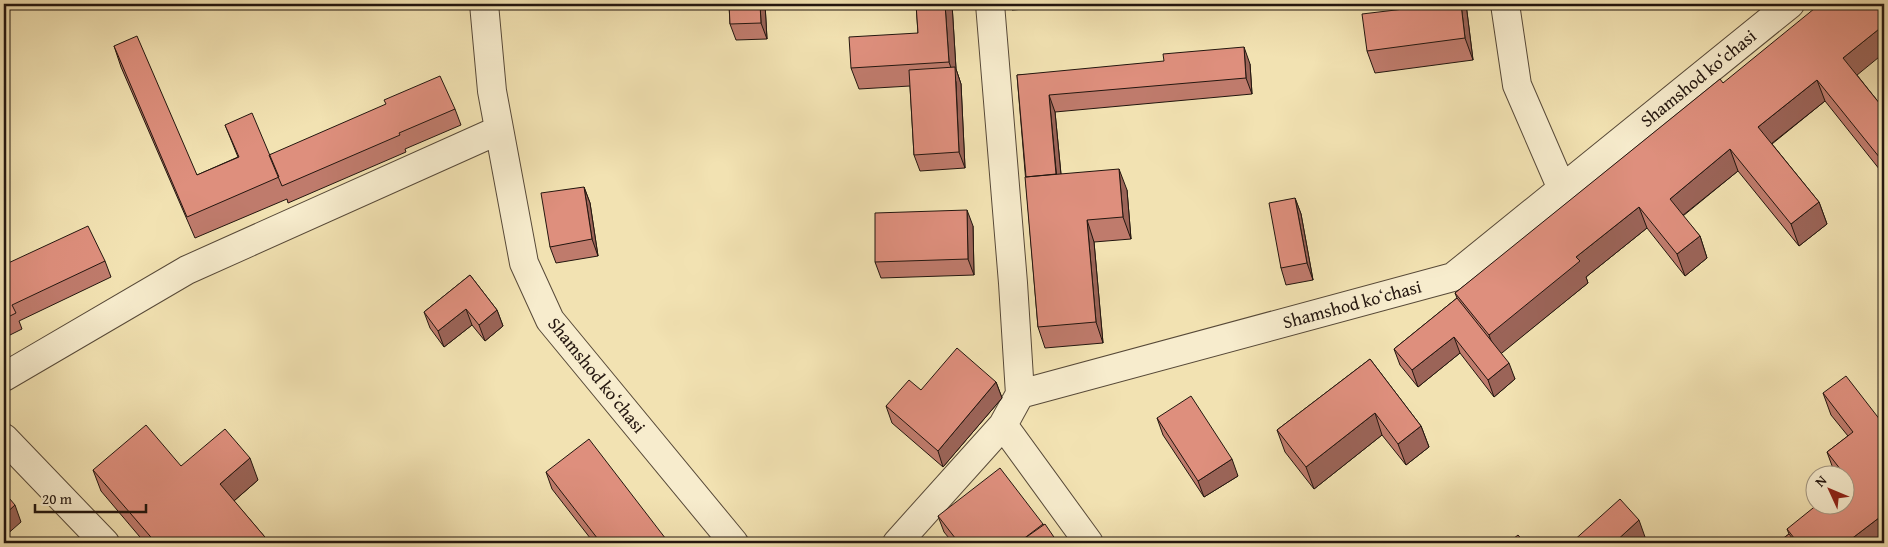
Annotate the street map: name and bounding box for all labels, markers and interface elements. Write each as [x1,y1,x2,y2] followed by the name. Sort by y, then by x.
[1634,23,1762,133] street label: Shamshod koʻchasi
[1280,273,1424,335] street label: Shamshod koʻchasi
[542,311,652,439] street label: Shamshod koʻchasi
[1806,464,1856,514] north arrow
[1810,470,1832,491] text: N
[35,482,146,514] scale bar
[42,488,73,509] text: 20 m

